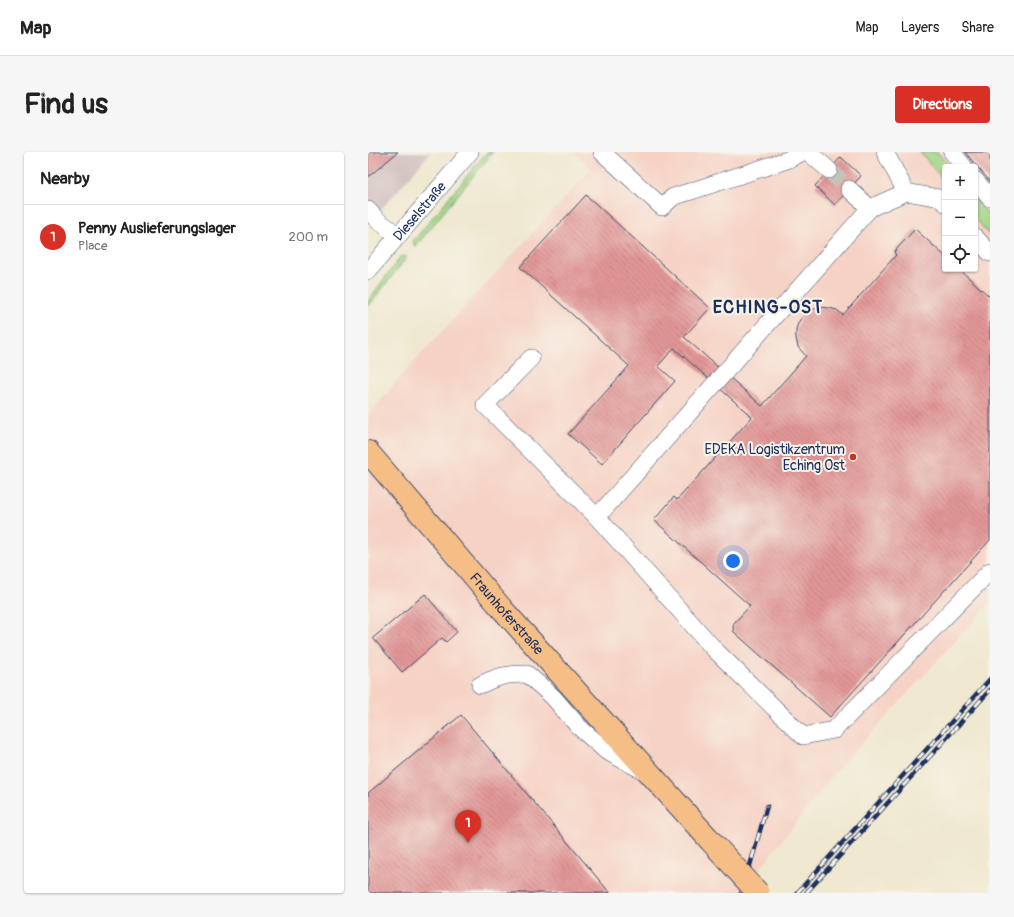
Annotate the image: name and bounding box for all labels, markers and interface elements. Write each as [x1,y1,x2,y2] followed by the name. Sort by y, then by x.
[20,16,51,40] text: Map
[856,19,879,36] text: Map
[901,19,939,36] text: Layers
[961,19,994,36] text: Share
[895,86,990,123] button: Directions
[24,87,108,122] text: Find us
[942,164,978,272] map controls
[942,164,978,200] button: +
[40,168,89,189] text: Nearby
[390,178,450,244] street label: Dieselstraße
[942,200,978,236] button: −
[78,219,236,238] text: Penny Auslieferungslager
[50,229,56,245] text: 1
[289,229,328,245] text: 200 m
[942,236,978,272] button: locate
[78,238,107,254] text: Place
[713,296,823,319] district label: ECHING-OST
[705,441,845,474] place label: EDEKA Logistikzentrum Eching Ost
[848,452,858,462] marker: EDEKA Logistikzentrum Eching Ost
[723,551,743,571] your location
[466,569,547,658] street label: Fraunhoferstraße
[455,810,481,843] pin: 1

